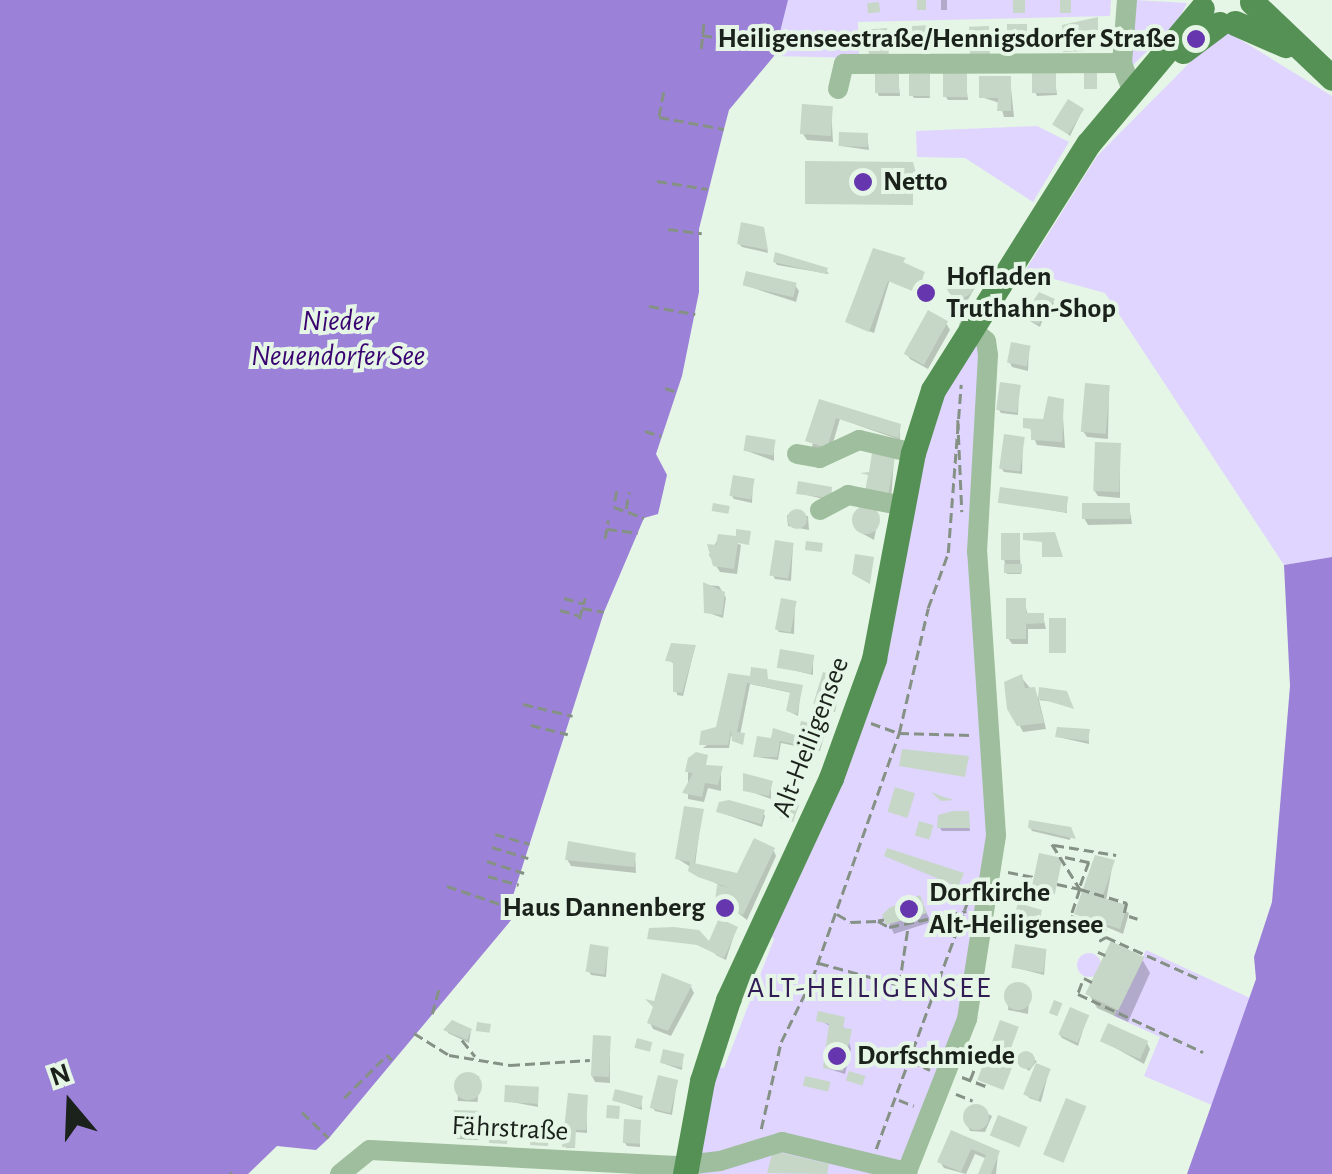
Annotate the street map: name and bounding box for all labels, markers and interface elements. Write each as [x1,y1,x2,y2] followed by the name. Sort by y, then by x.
[718,22,1176,56] place label: Heiligenseestraße/Hennigsdorfer Straße
[1185,28,1207,50] marker: Heiligenseestraße/Hennigsdorfer Straße
[883,165,948,199] place label: Netto
[852,171,874,193] marker: Netto
[946,260,1116,326] place label: Hofladen Truthahn-Shop
[915,282,937,304] marker: Hofladen Truthahn-Shop
[251,303,425,374] water label: Nieder Neuendorfer See
[765,652,857,822] street label: Alt-Heiligensee
[929,876,1104,942] place label: Dorfkirche Alt-Heiligensee
[502,891,705,925] place label: Haus Dannenberg
[714,897,736,919] marker: Haus Dannenberg
[898,898,920,920] marker: Dorfkirche Alt-Heiligensee
[747,970,993,1006] district label: ALT-HEILIGENSEE
[857,1039,1015,1073] place label: Dorfschmiede
[826,1045,848,1067] marker: Dorfschmiede
[20,1054,120,1154] north arrow
[46,1059,74,1092] text: N
[451,1109,569,1149] street label: Fährstraße

